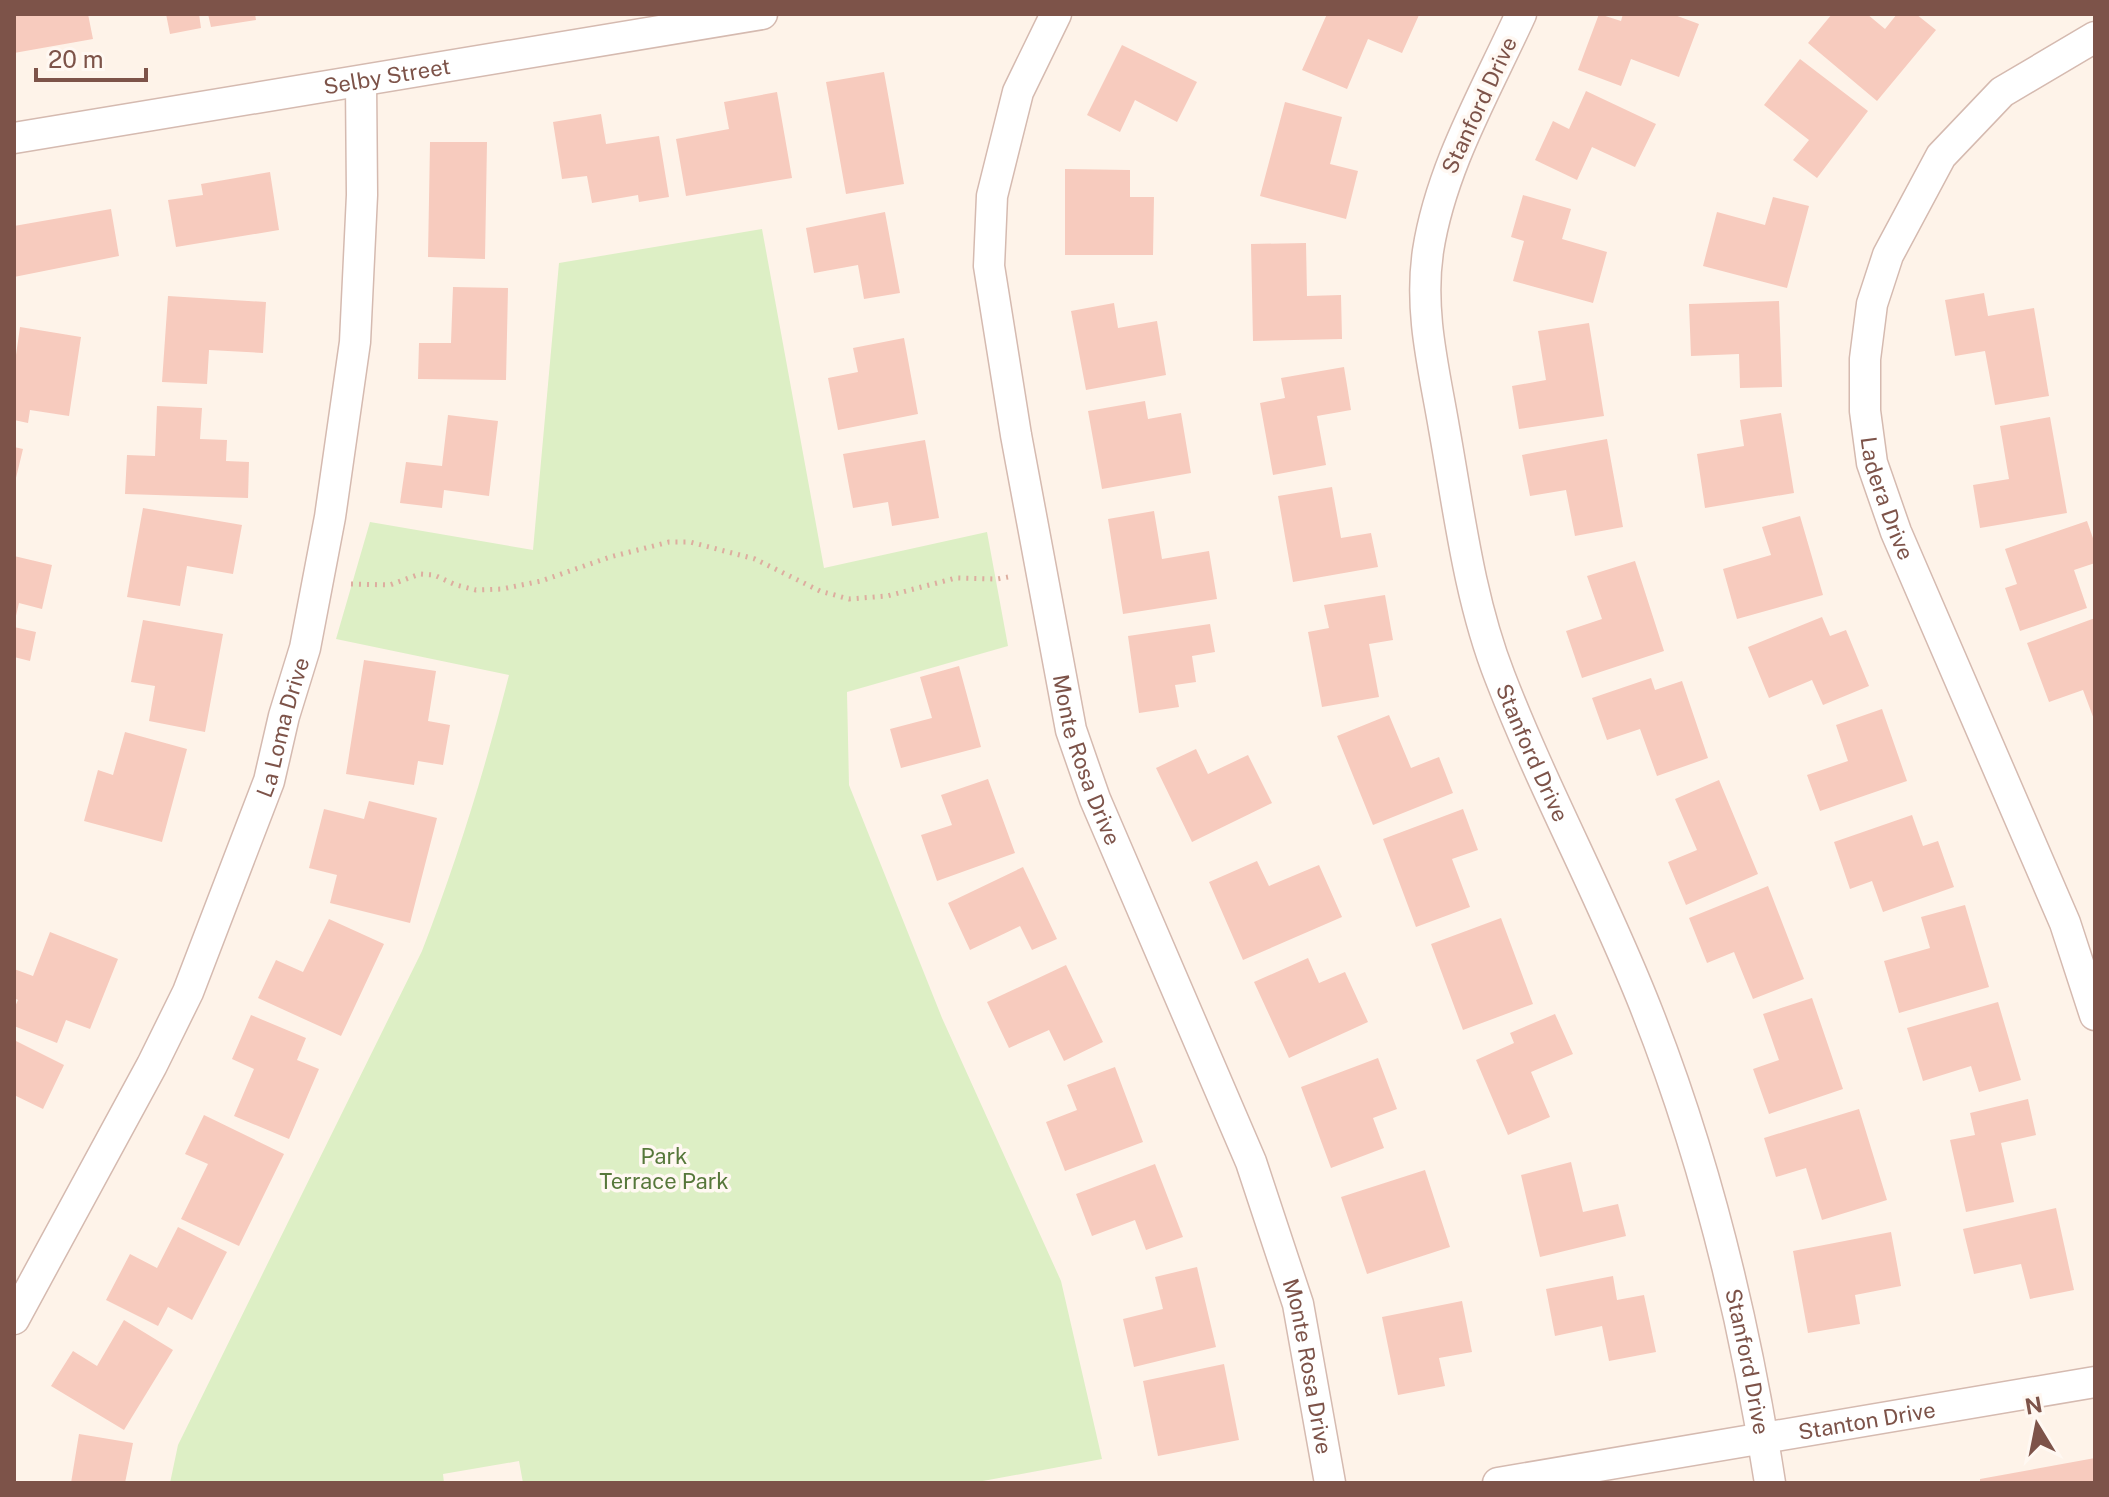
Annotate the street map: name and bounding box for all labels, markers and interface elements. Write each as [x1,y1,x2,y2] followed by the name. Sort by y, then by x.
[36,32,146,82] scale bar
[1436,33,1522,177] street label: Stanford Drive
[48,45,104,73] text: 20 m
[322,53,452,99] street label: Selby Street
[1856,435,1919,564] street label: Ladera Drive
[251,654,314,801] street label: La Loma Drive
[1048,672,1126,849] street label: Monte Rosa Drive
[1491,680,1574,826] street label: Stanford Drive
[599,1143,729,1194] park label: Park Terrace Park
[1277,1275,1338,1456] street label: Monte Rosa Drive
[1720,1286,1775,1436] street label: Stanford Drive
[1997,1385,2077,1465] north arrow
[2023,1391,2044,1420] text: N
[1796,1396,1937,1445] street label: Stanton Drive

